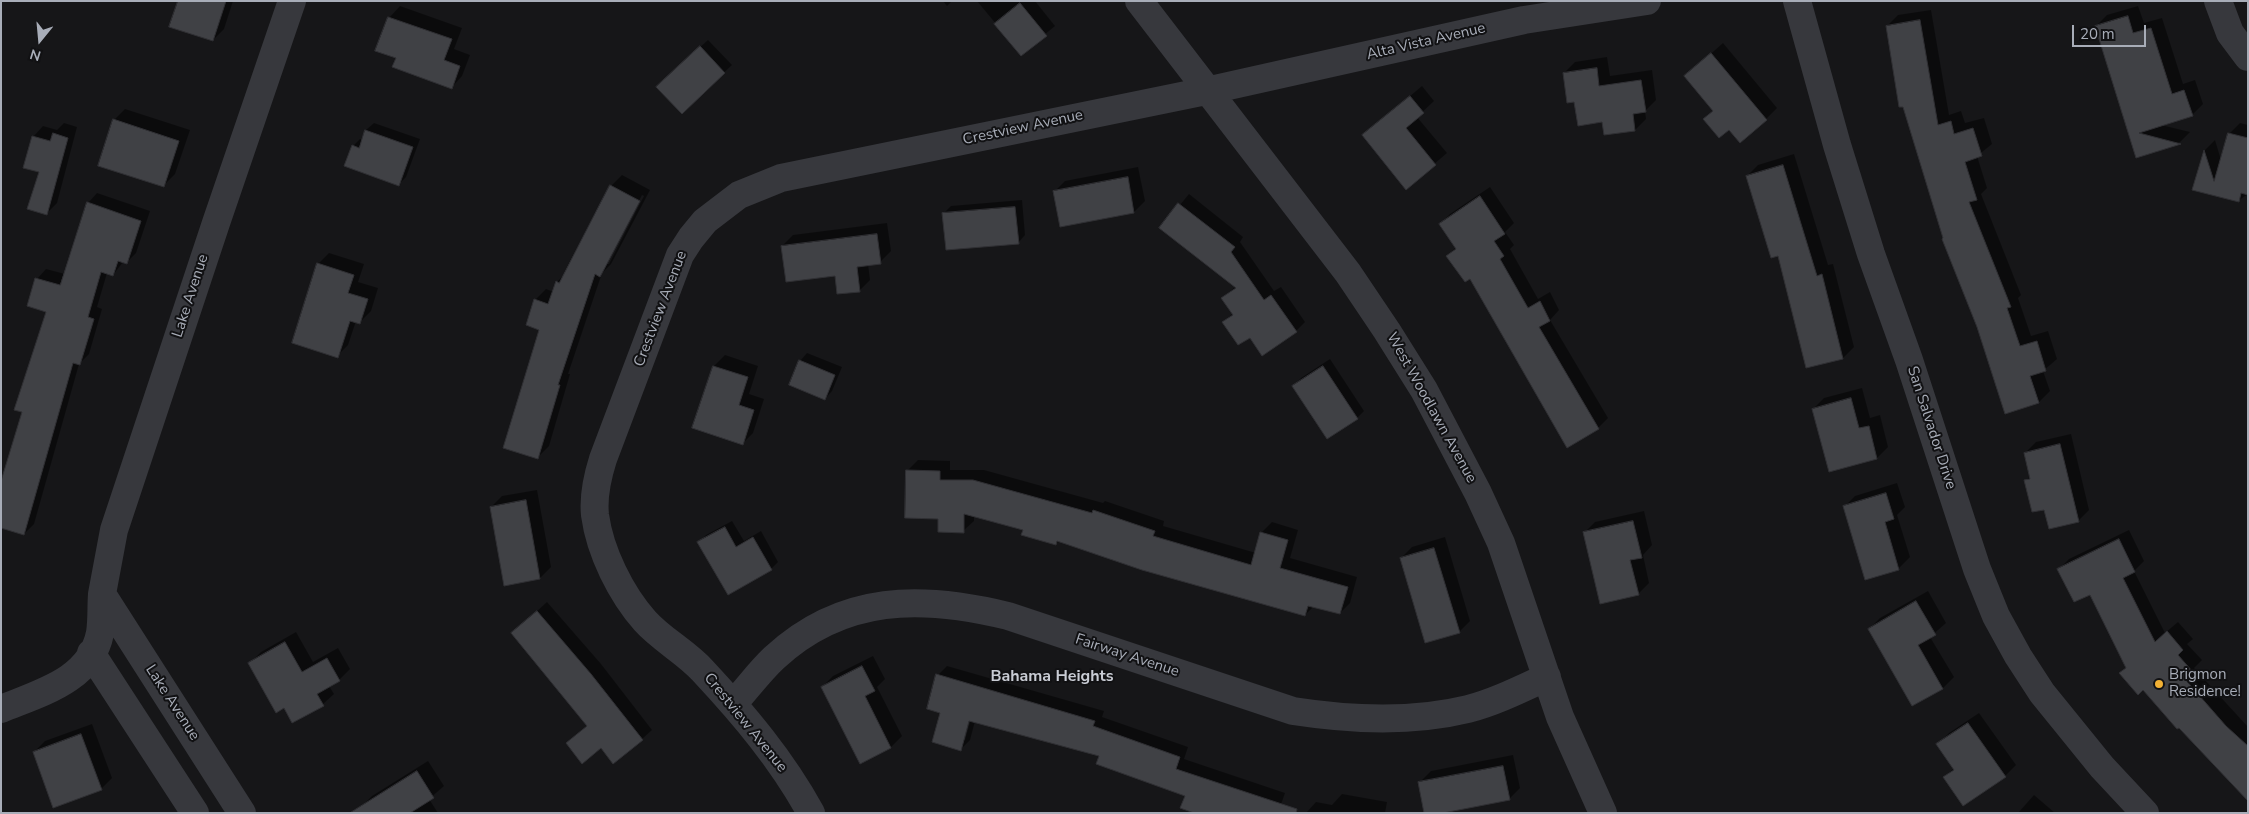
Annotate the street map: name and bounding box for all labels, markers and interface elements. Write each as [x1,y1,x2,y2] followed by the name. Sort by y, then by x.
[15,15,65,65] north arrow
[2074,15,2148,47] scale bar
[1365,20,1487,64] street label: Alta Vista Avenue
[2080,24,2115,44] text: 20 m
[28,44,43,65] text: N
[961,106,1085,150] street label: Crestview Avenue
[631,249,691,369] street label: Crestview Avenue
[169,252,213,340] street label: Lake Avenue
[1382,330,1480,486] street label: West Woodlawn Avenue
[1903,364,1959,492] street label: San Salvador Drive
[1073,631,1181,681] street label: Fairway Avenue
[141,662,203,744] street label: Lake Avenue
[2169,666,2241,701] place label: Brigmon Residence!
[990,667,1114,687] district label: Bahama Heights
[699,670,791,776] street label: Crestview Avenue
[2153,678,2165,690] marker: Brigmon Residence!

